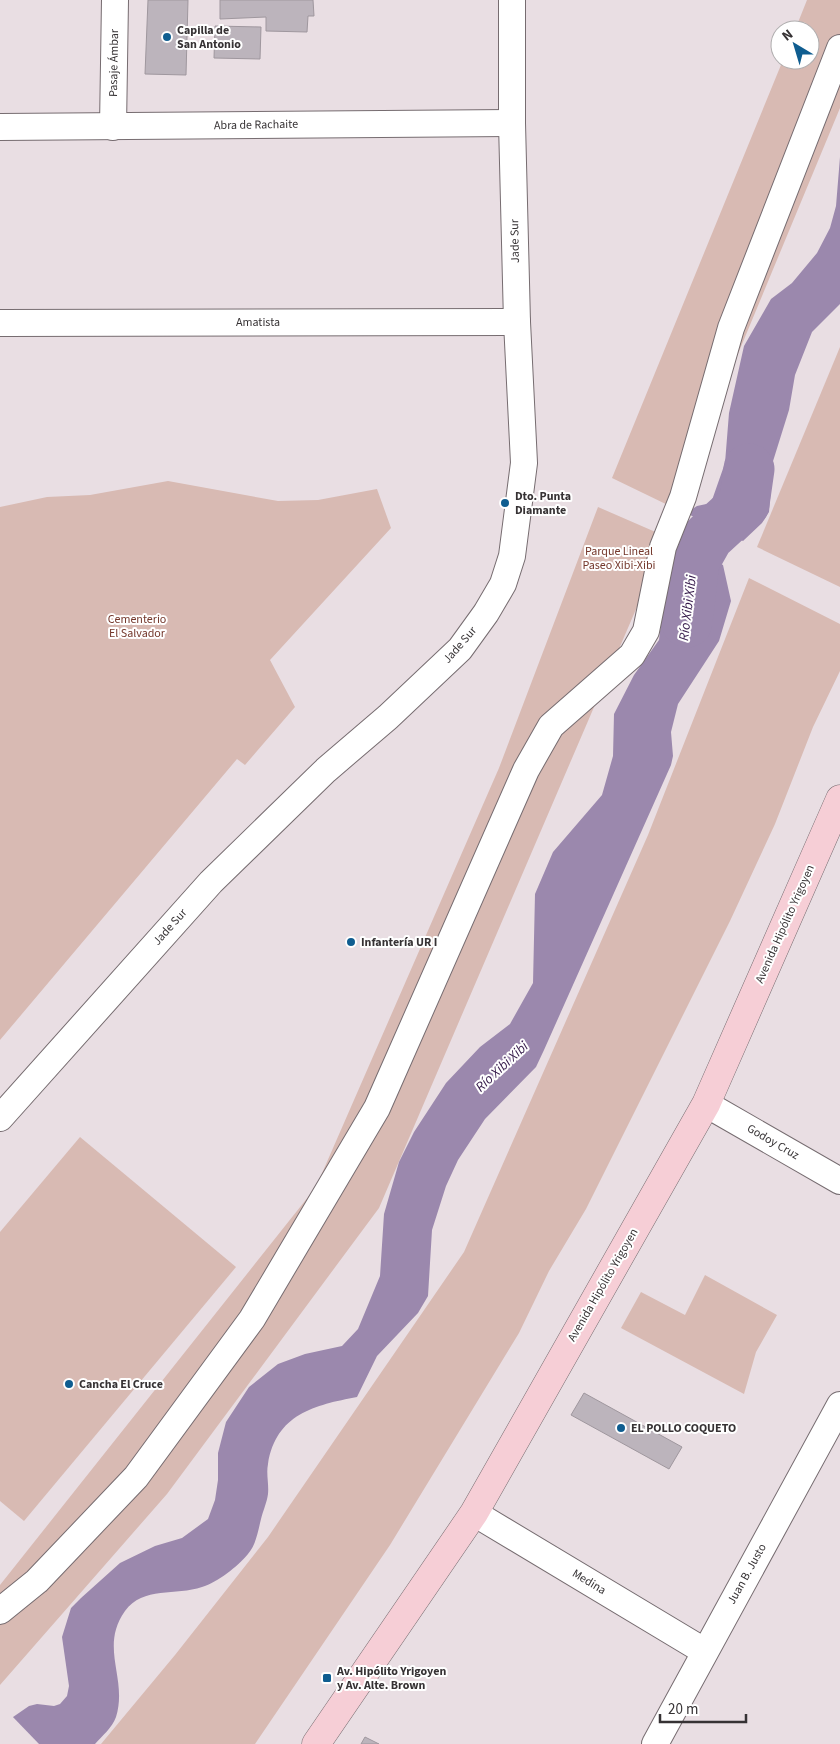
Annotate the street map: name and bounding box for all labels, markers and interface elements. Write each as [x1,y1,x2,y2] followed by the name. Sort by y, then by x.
[770,20,820,70] north arrow
[177,22,241,53] place label: Capilla de San Antonio
[778,25,797,46] text: N
[105,28,123,97] street label: Pasaje Ámbar
[161,31,173,43] marker: Capilla de San Antonio
[214,116,298,134] street label: Abra de Rachaite
[506,218,524,263] street label: Jade Sur
[236,314,280,331] street label: Amatista
[515,488,571,519] place label: Dto. Punta Diamante
[499,497,511,509] marker: Dto. Punta Diamante
[582,543,656,574] park label: Parque Lineal Paseo Xibi-Xibi
[674,573,702,642] water label: Río Xibi Xibi
[108,611,166,642] park label: Cementerio El Salvador
[439,622,481,667] street label: Jade Sur
[751,862,819,986] street label: Avenida Hipólito Yrigoyen
[149,904,192,949] street label: Jade Sur
[361,934,437,951] place label: Infantería UR I
[345,936,357,948] marker: Infantería UR I
[471,1037,533,1097] water label: Río Xibi Xibi
[744,1120,802,1164] street label: Godoy Cruz
[564,1225,642,1345] street label: Avenida Hipólito Yrigoyen
[79,1376,163,1393] place label: Cancha El Cruce
[63,1378,75,1390] marker: Cancha El Cruce
[631,1420,736,1437] place label: EL POLLO COQUETO
[615,1422,627,1434] marker: EL POLLO COQUETO
[723,1540,771,1608] street label: Juan B. Justo
[569,1565,609,1599] street label: Medina
[336,1663,446,1694] place label: Av. Hipólito Yrigoyen y Av. Alte. Brown
[321,1672,333,1684] marker: Av. Hipólito Yrigoyen y Av. Alte. Brown
[660,1692,746,1724] scale bar
[668,1699,698,1720] text: 20 m

